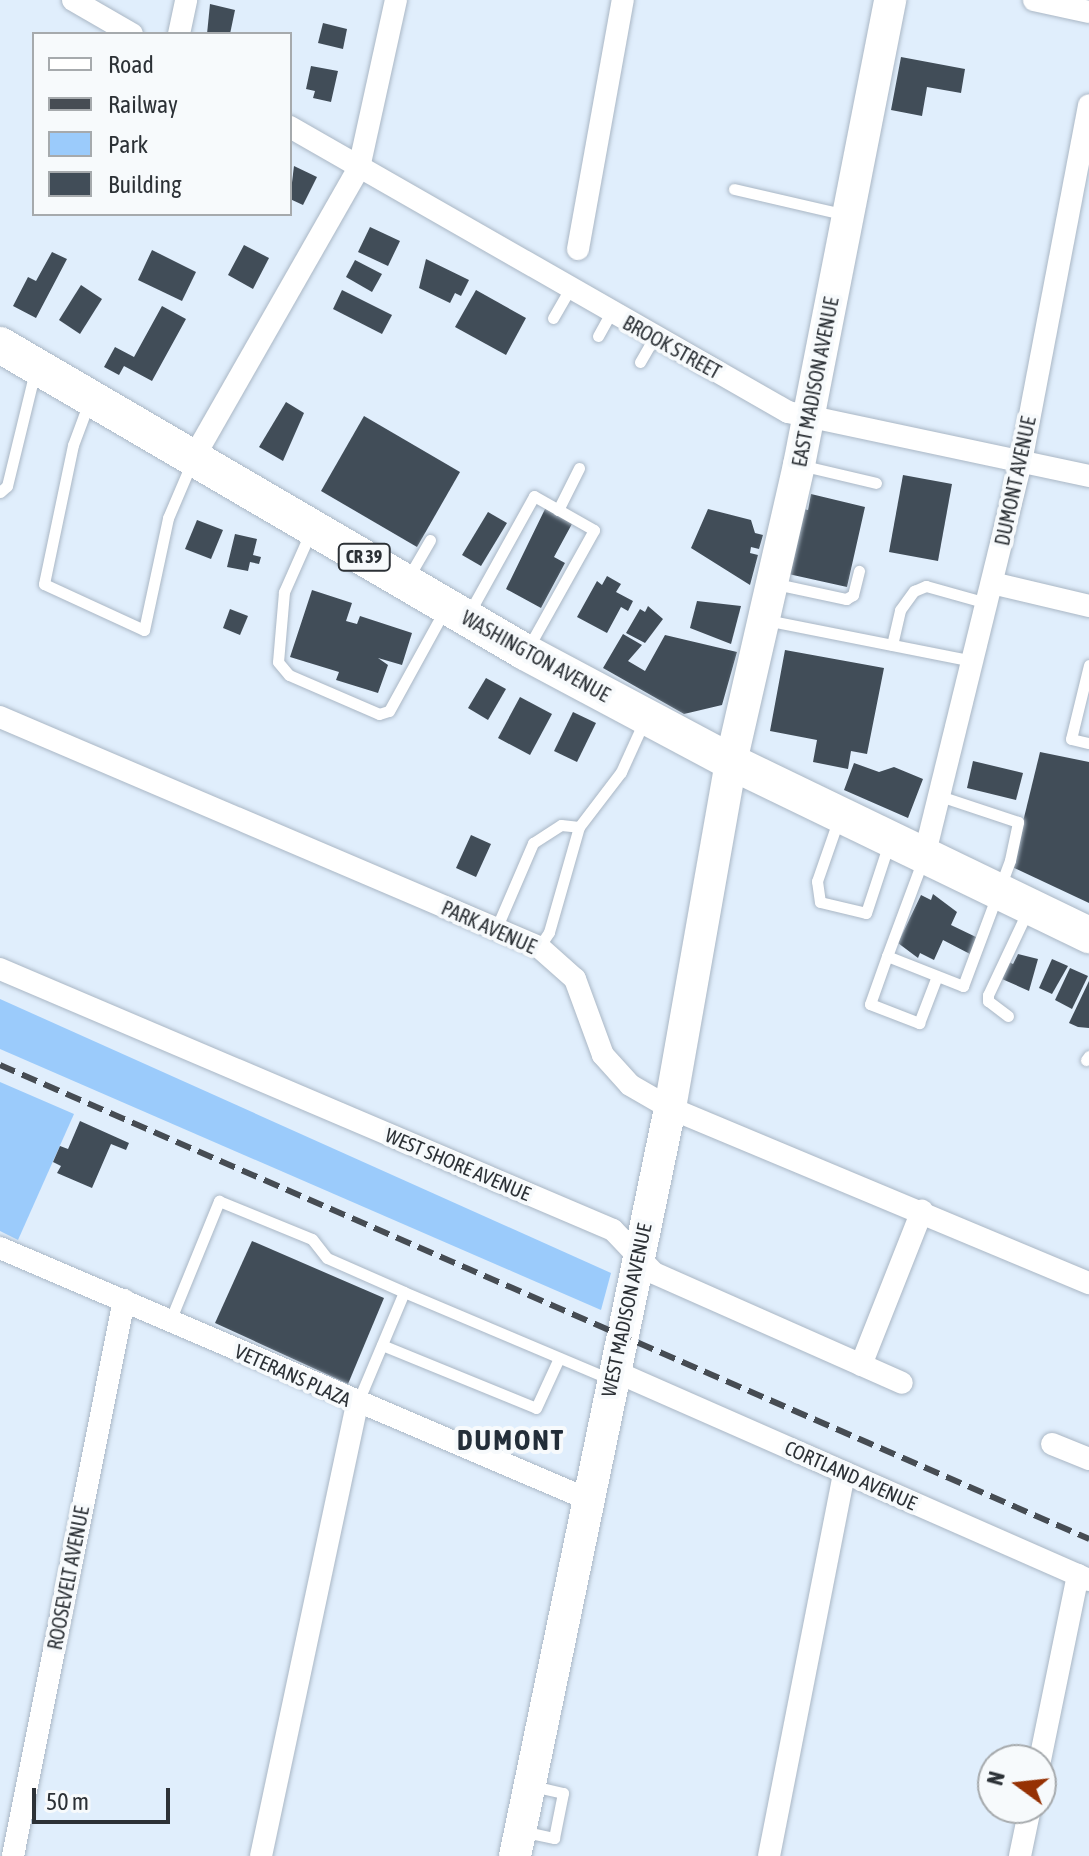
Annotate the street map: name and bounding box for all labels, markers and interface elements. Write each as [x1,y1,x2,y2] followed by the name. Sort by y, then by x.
[32,32,292,216] legend
[108,51,154,78] text: Road
[108,91,178,118] text: Railway
[108,131,148,158] text: Park
[108,171,181,198] text: Building
[787,295,843,469] street label: EAST MADISON AVENUE
[619,310,725,384] street label: BROOK STREET
[990,414,1040,548] street label: DUMONT AVENUE
[336,543,392,571] road number: CR 39
[458,605,614,707] street label: WASHINGTON AVENUE
[438,895,540,959] street label: PARK AVENUE
[382,1123,534,1205] street label: WEST SHORE AVENUE
[596,1221,656,1399] street label: WEST MADISON AVENUE
[231,1339,355,1411] street label: VETERANS PLAZA
[457,1423,565,1457] district label: DUMONT
[781,1435,921,1515] street label: CORTLAND AVENUE
[42,1504,94,1652] street label: ROOSEVELT AVENUE
[977,1744,1057,1824] north arrow
[982,1769,1010,1788] text: N
[36,1772,174,1822] scale bar
[46,1788,89,1815] text: 50 m

